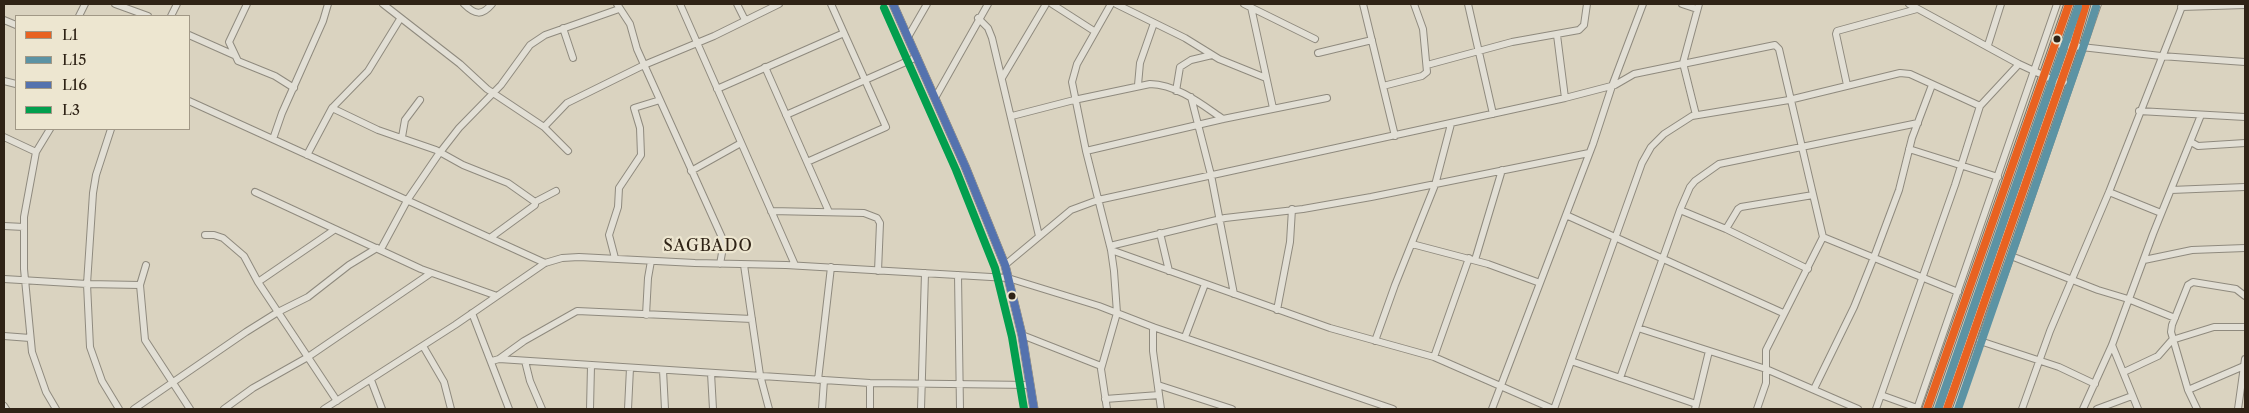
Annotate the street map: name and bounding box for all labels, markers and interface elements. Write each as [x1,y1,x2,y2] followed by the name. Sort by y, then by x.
[15,15,190,130] legend
[62,25,78,44] text: L1
[2052,34,2062,44] unlabelled marker
[62,50,86,69] text: L15
[62,75,87,94] text: L16
[62,100,80,119] text: L3
[662,236,754,256] district label: SAGBADO
[1007,291,1017,301] unlabelled marker

